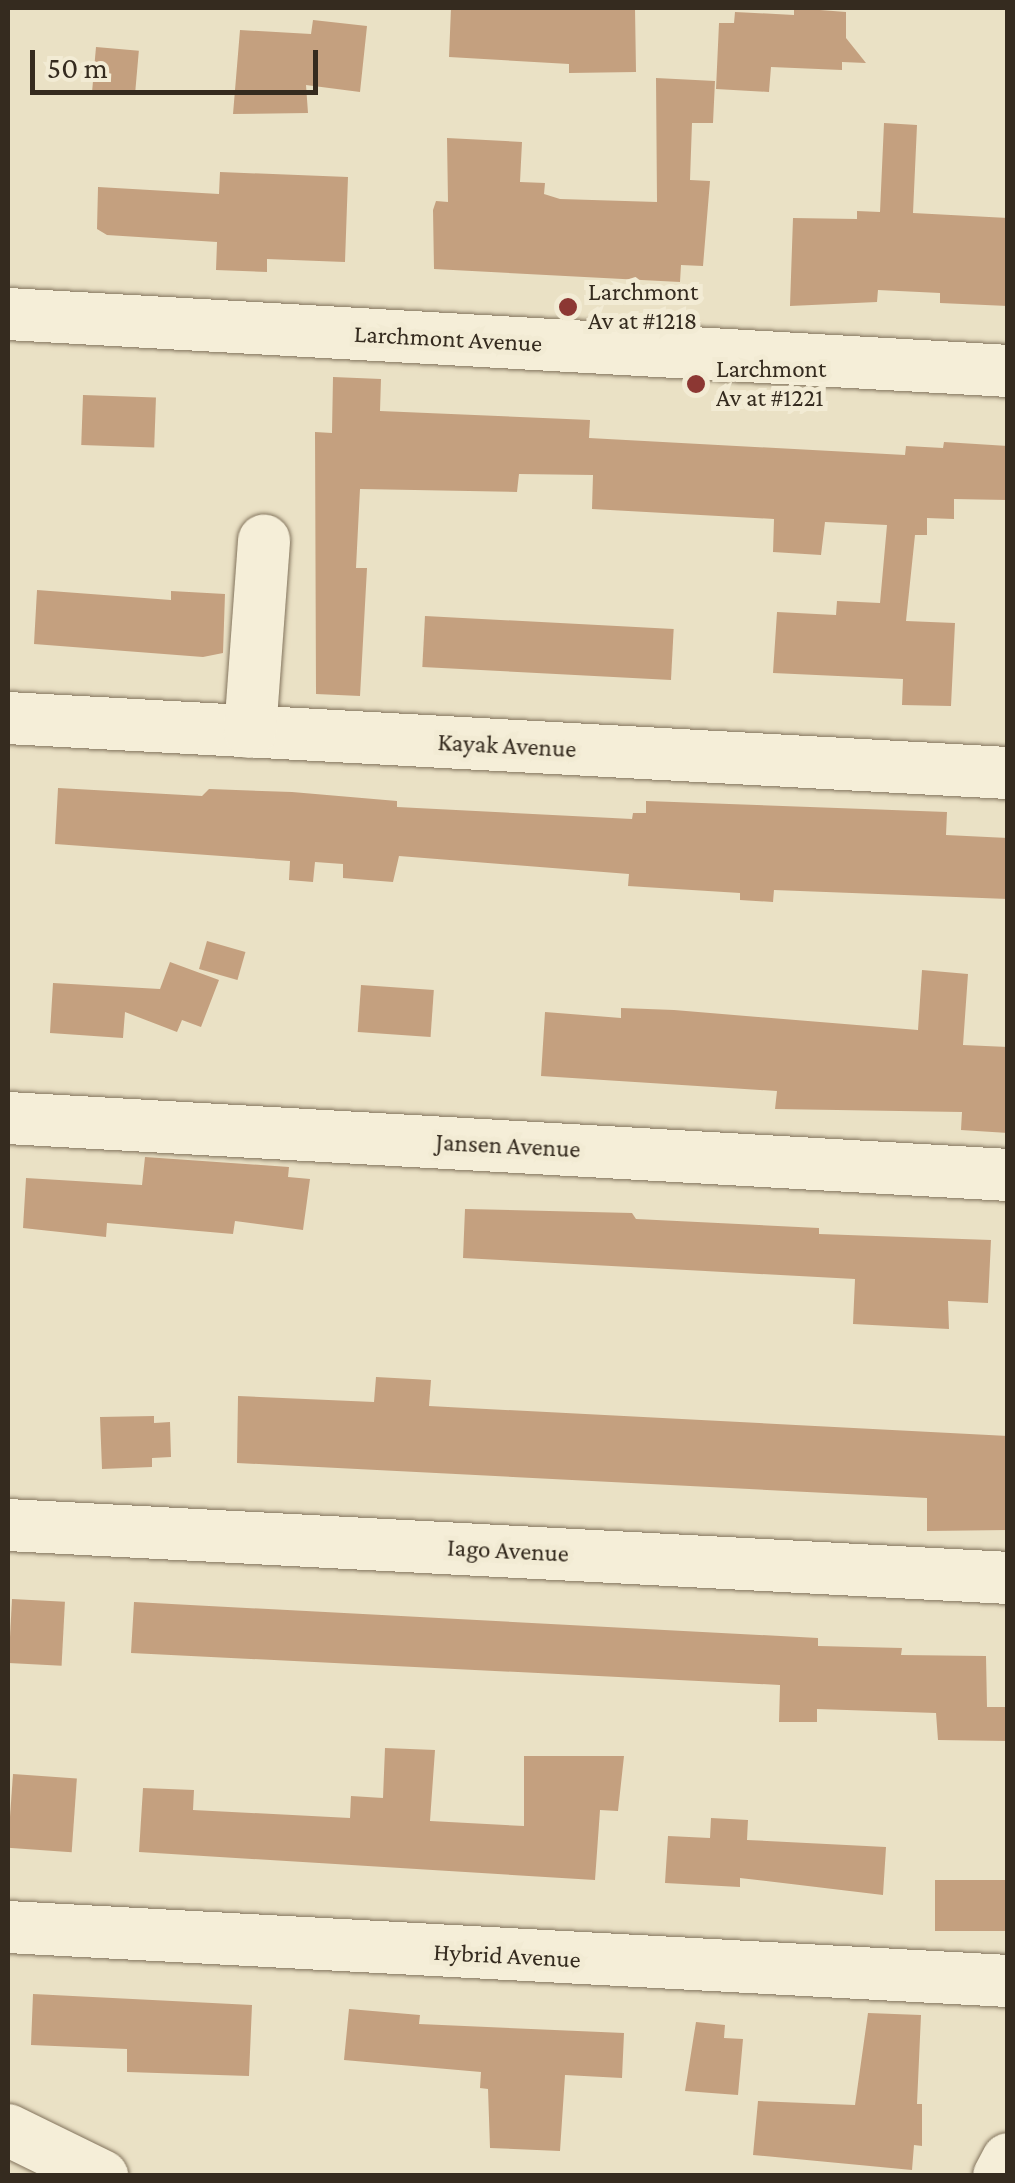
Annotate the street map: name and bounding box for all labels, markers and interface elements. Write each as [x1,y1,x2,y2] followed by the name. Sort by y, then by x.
[35,30,322,92] scale bar
[47,51,108,84] text: 50 m
[588,278,698,337] place label: Larchmont Av at #1218
[557,296,579,318] marker: Larchmont Av at #1218
[353,319,543,359] street label: Larchmont Avenue
[716,355,826,414] place label: Larchmont Av at #1221
[685,373,707,395] marker: Larchmont Av at #1221
[437,727,577,765] street label: Kayak Avenue
[435,1127,581,1165] street label: Jansen Avenue
[446,1533,570,1569] street label: Iago Avenue
[433,1937,581,1975] street label: Hybrid Avenue

